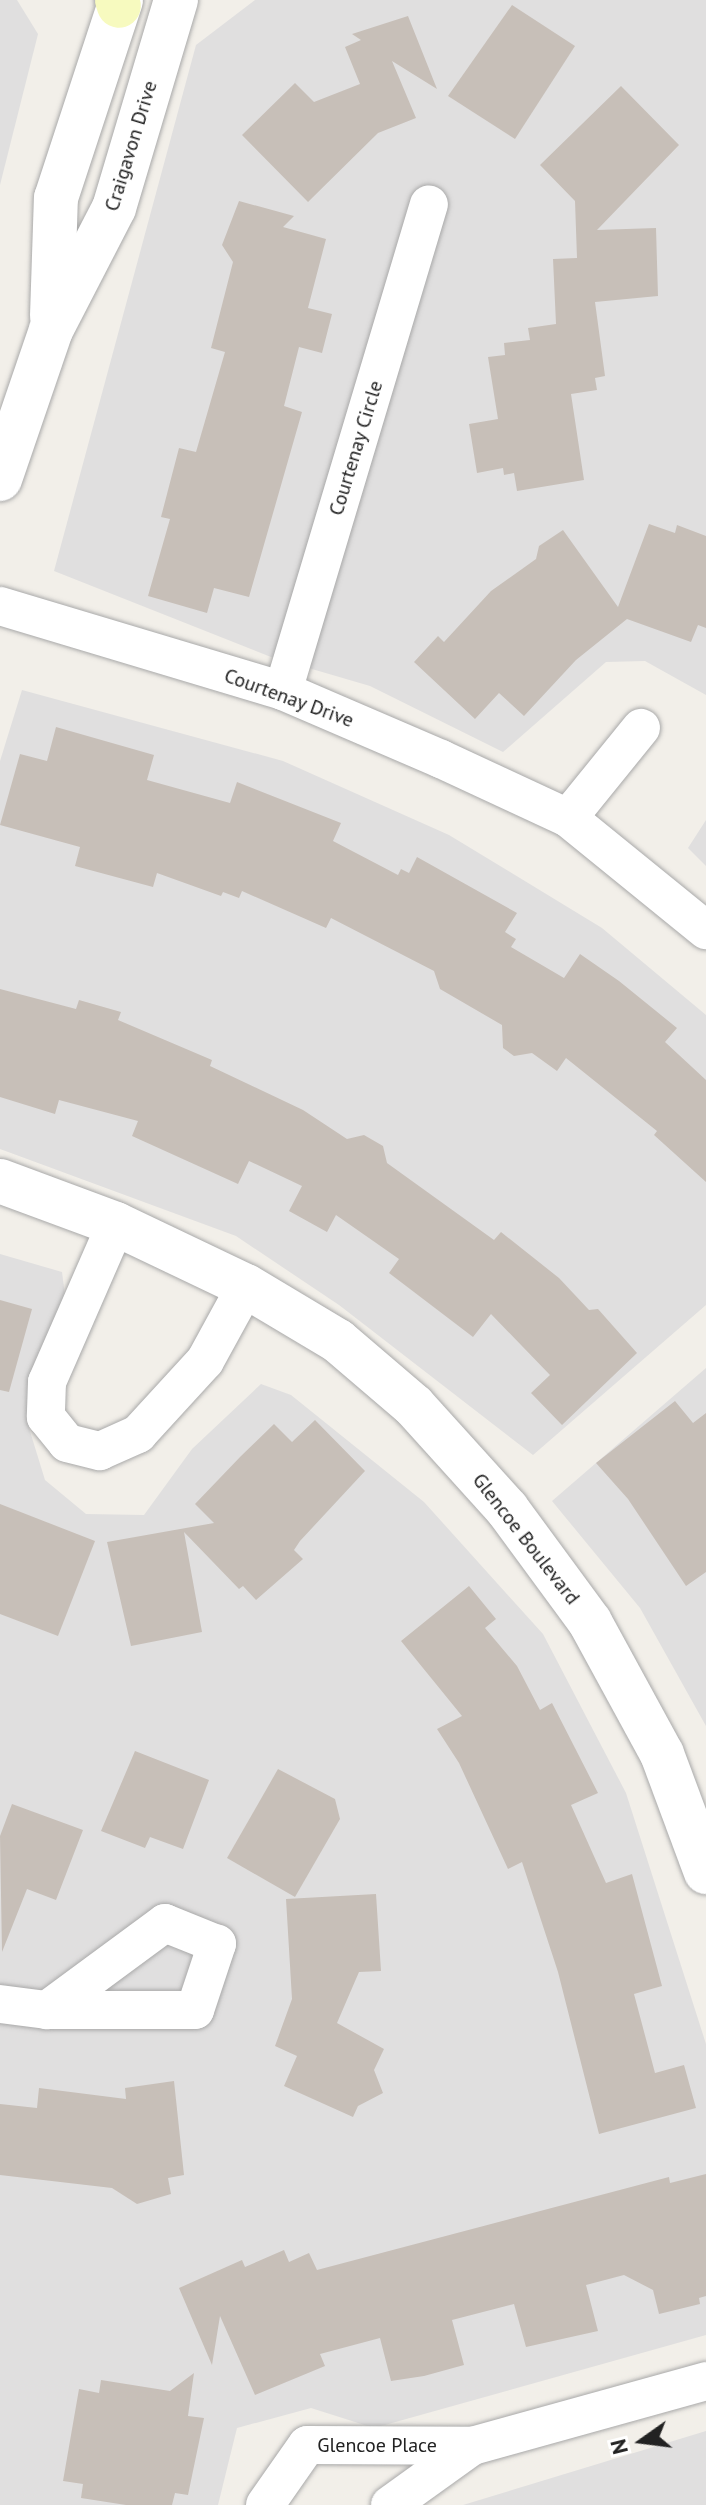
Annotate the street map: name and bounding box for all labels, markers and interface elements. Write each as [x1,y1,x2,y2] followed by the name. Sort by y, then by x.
[100,78,162,214] street label: Craigavon Drive
[324,377,388,519] street label: Courtenay Circle
[221,663,357,733] street label: Courtenay Drive
[467,1469,585,1609] street label: Glencoe Boulevard
[602,2401,682,2481] north arrow
[317,2433,437,2457] street label: Glencoe Place
[603,2436,634,2457] text: N

